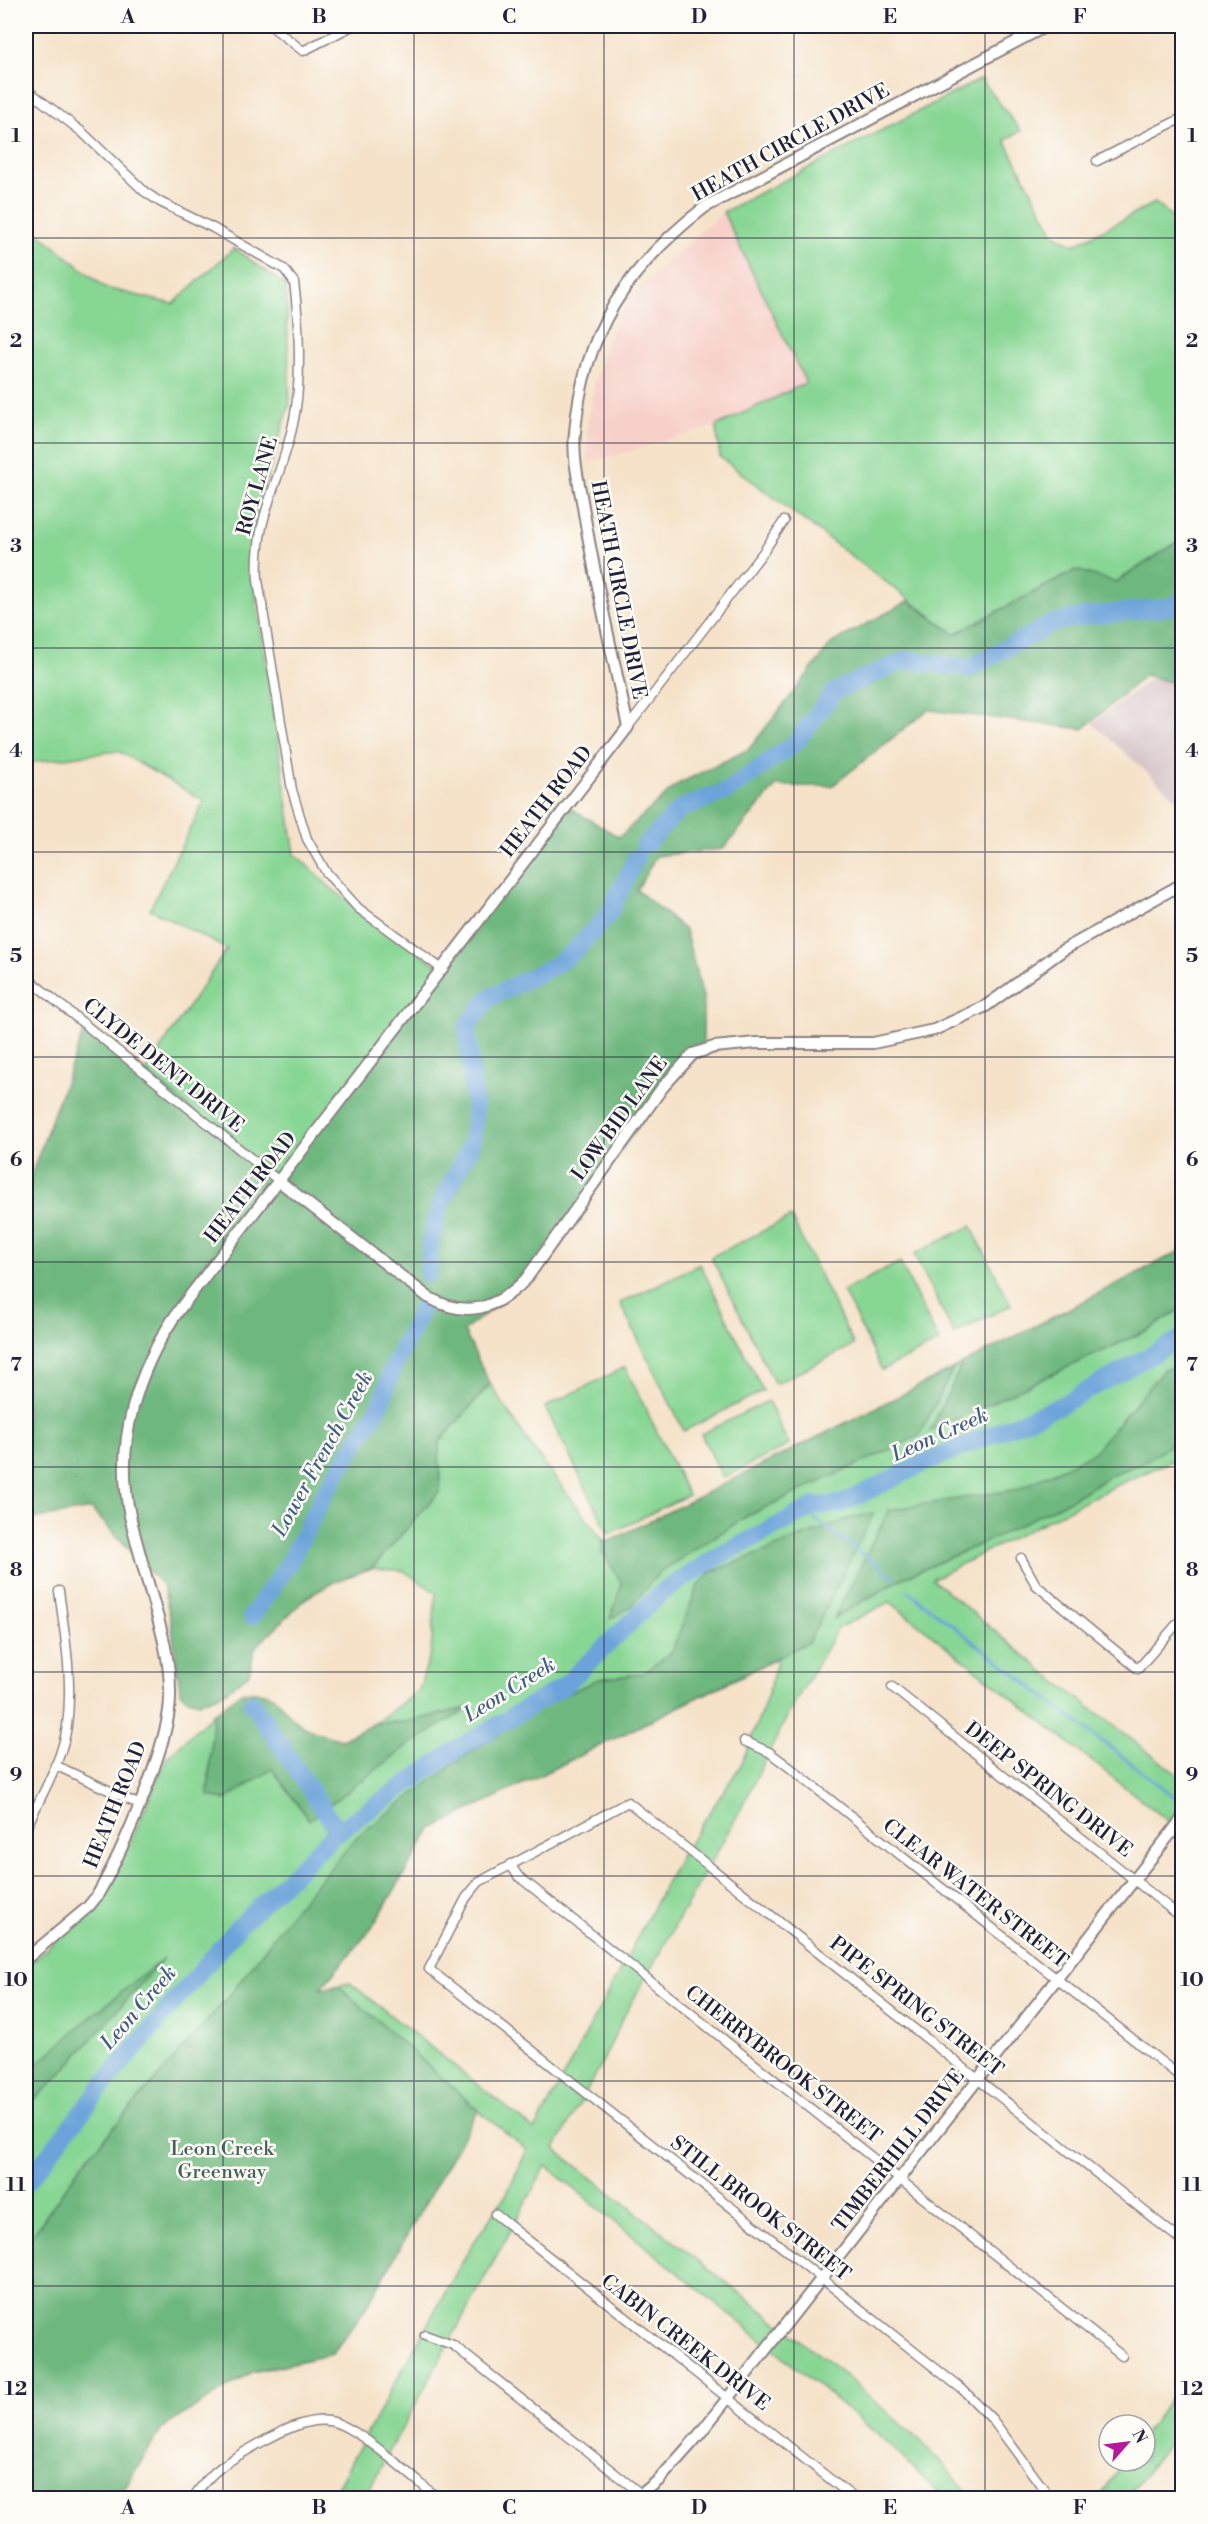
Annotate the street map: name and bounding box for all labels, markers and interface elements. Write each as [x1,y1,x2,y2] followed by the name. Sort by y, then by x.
[120,5,136,30] text: A
[311,5,327,30] text: B
[502,5,516,30] text: C
[691,5,707,30] text: D
[883,5,897,30] text: E
[1073,5,1087,30] text: F
[688,78,894,208] street label: HEATH CIRCLE DRIVE
[11,124,21,149] text: 1
[1187,124,1197,149] text: 1
[10,329,22,354] text: 2
[1186,329,1198,354] text: 2
[232,434,284,538] street label: ROY LANE
[585,479,651,701] street label: HEATH CIRCLE DRIVE
[10,534,22,559] text: 3
[1186,534,1198,559] text: 3
[9,739,23,764] text: 4
[1185,739,1199,764] text: 4
[496,741,598,863] street label: HEATH ROAD
[10,944,22,969] text: 5
[1186,944,1198,969] text: 5
[77,993,249,1139] street label: CLYDE DENT DRIVE
[566,1052,674,1186] street label: LOW BID LANE
[200,1127,302,1249] street label: HEATH ROAD
[10,1148,23,1173] text: 6
[1186,1148,1199,1173] text: 6
[10,1353,22,1378] text: 7
[1186,1353,1198,1378] text: 7
[266,1367,379,1542] water label: Lower French Creek
[887,1402,992,1468] water label: Leon Creek
[10,1558,23,1583] text: 8
[1186,1558,1199,1583] text: 8
[459,1652,561,1729] water label: Leon Creek
[959,1717,1137,1863] street label: DEEP SPRING DRIVE
[79,1738,153,1872] street label: HEATH ROAD
[10,1763,22,1788] text: 9
[1186,1763,1198,1788] text: 9
[877,1814,1073,1974] street label: CLEAR WATER STREET
[824,1931,1008,2083] street label: PIPE SPRING STREET
[95,1961,183,2056] water label: Leon Creek
[4,1968,28,1993] text: 10
[1180,1968,1204,1993] text: 10
[680,1980,886,2150] street label: CHERRYBROOK STREET
[827,2064,971,2238] street label: TIMBERHILL DRIVE
[665,2131,855,2287] street label: STILL BROOK STREET
[170,2137,275,2185] park label: Leon Creek Greenway
[6,2173,26,2198] text: 11
[1182,2173,1202,2198] text: 11
[596,2269,774,2417] street label: CABIN CREEK DRIVE
[5,2377,27,2402] text: 12
[1181,2377,1203,2402] text: 12
[1097,2413,1157,2473] north arrow
[1128,2426,1151,2447] text: N
[120,2496,136,2521] text: A
[311,2496,327,2521] text: B
[502,2496,516,2521] text: C
[691,2496,707,2521] text: D
[883,2496,897,2521] text: E
[1073,2496,1087,2521] text: F

